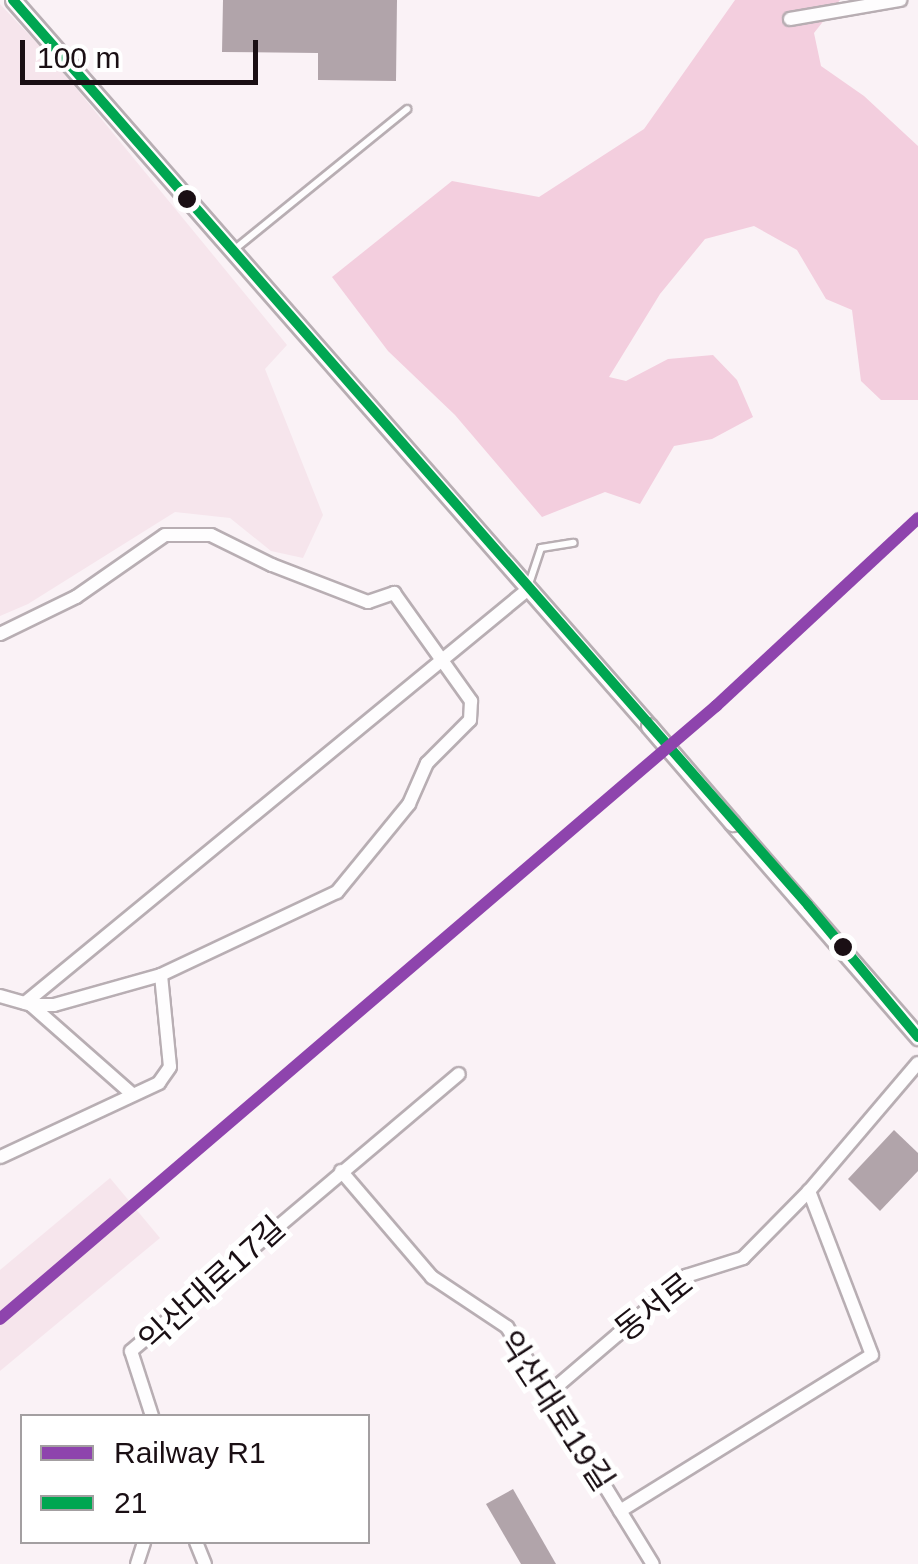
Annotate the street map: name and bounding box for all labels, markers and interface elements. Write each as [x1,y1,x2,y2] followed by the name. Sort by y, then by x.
[25,20,262,82] scale bar
[37,41,120,74] text: 100 m
[177,189,197,209] unlabelled marker
[833,937,853,957] unlabelled marker
[131,1209,293,1359] street label: 익산대로17길
[607,1265,701,1349] street label: 동서로
[490,1324,622,1498] street label: 익산대로19길
[20,1414,370,1544] legend
[114,1436,266,1469] text: Railway R1
[114,1486,147,1519] text: 21

